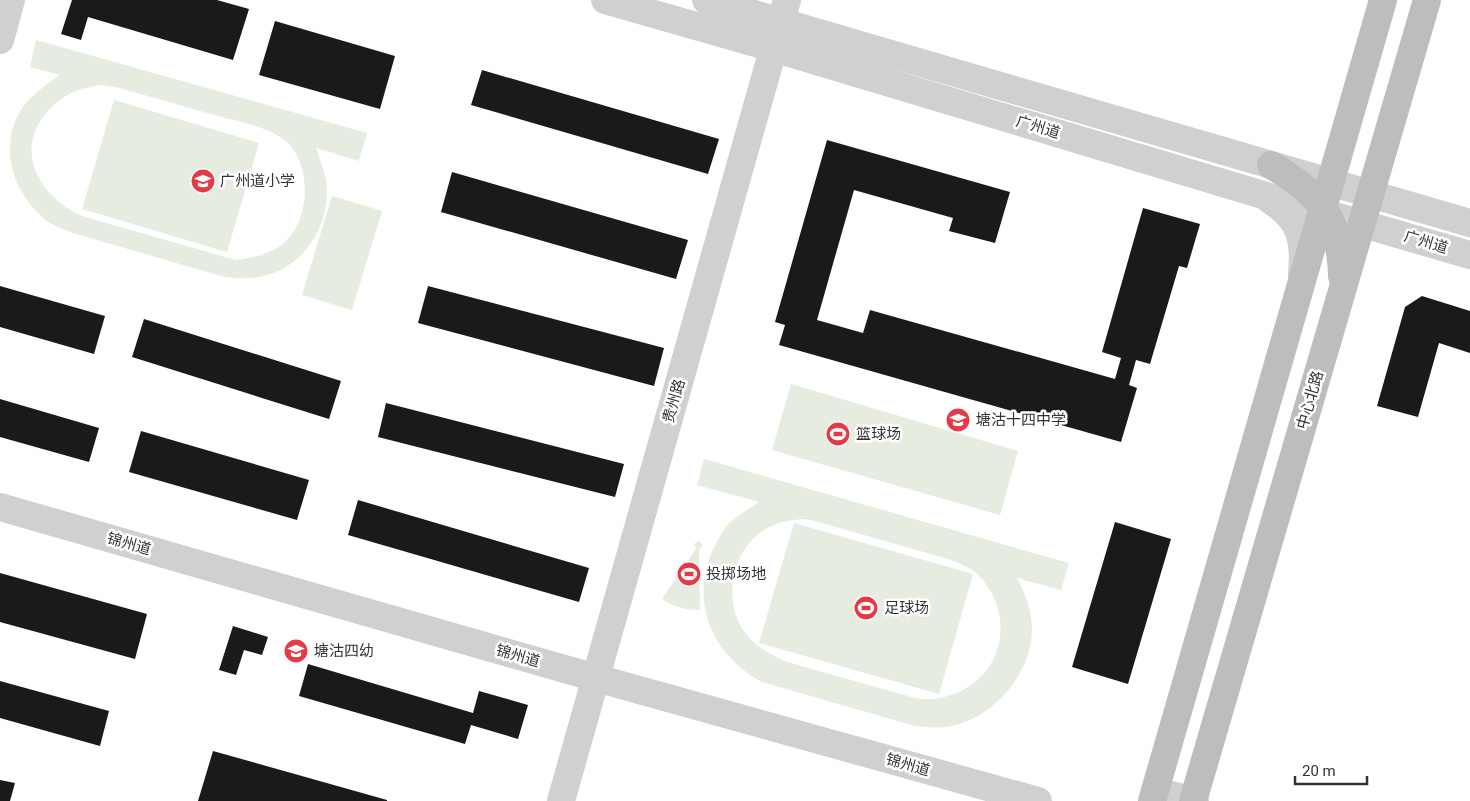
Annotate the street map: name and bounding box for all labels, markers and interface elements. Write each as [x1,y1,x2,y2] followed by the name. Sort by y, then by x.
[1014,112,1062,142] street label: 广州道
[190,168,216,194] school or university icon: 广州道小学
[220,172,295,190] place label: 广州道小学
[1402,227,1450,257] street label: 广州道
[1293,369,1327,431] street label: 中心北路
[659,377,689,425] street label: 贵州路
[945,407,971,433] school or university icon: 塘沽十四中学
[976,411,1066,429] place label: 塘沽十四中学
[825,421,851,447] sports icon: 篮球场
[856,425,901,443] place label: 篮球场
[105,529,153,559] street label: 锦州道
[676,561,702,587] sports icon: 投掷场地
[706,565,766,583] place label: 投掷场地
[853,595,879,621] sports icon: 足球场
[884,599,929,617] place label: 足球场
[283,638,309,664] school or university icon: 塘沽四幼
[494,641,542,671] street label: 锦州道
[314,642,374,660] place label: 塘沽四幼
[884,750,932,780] street label: 锦州道
[1295,754,1368,786] scale bar
[1302,762,1336,780] text: 20 m

